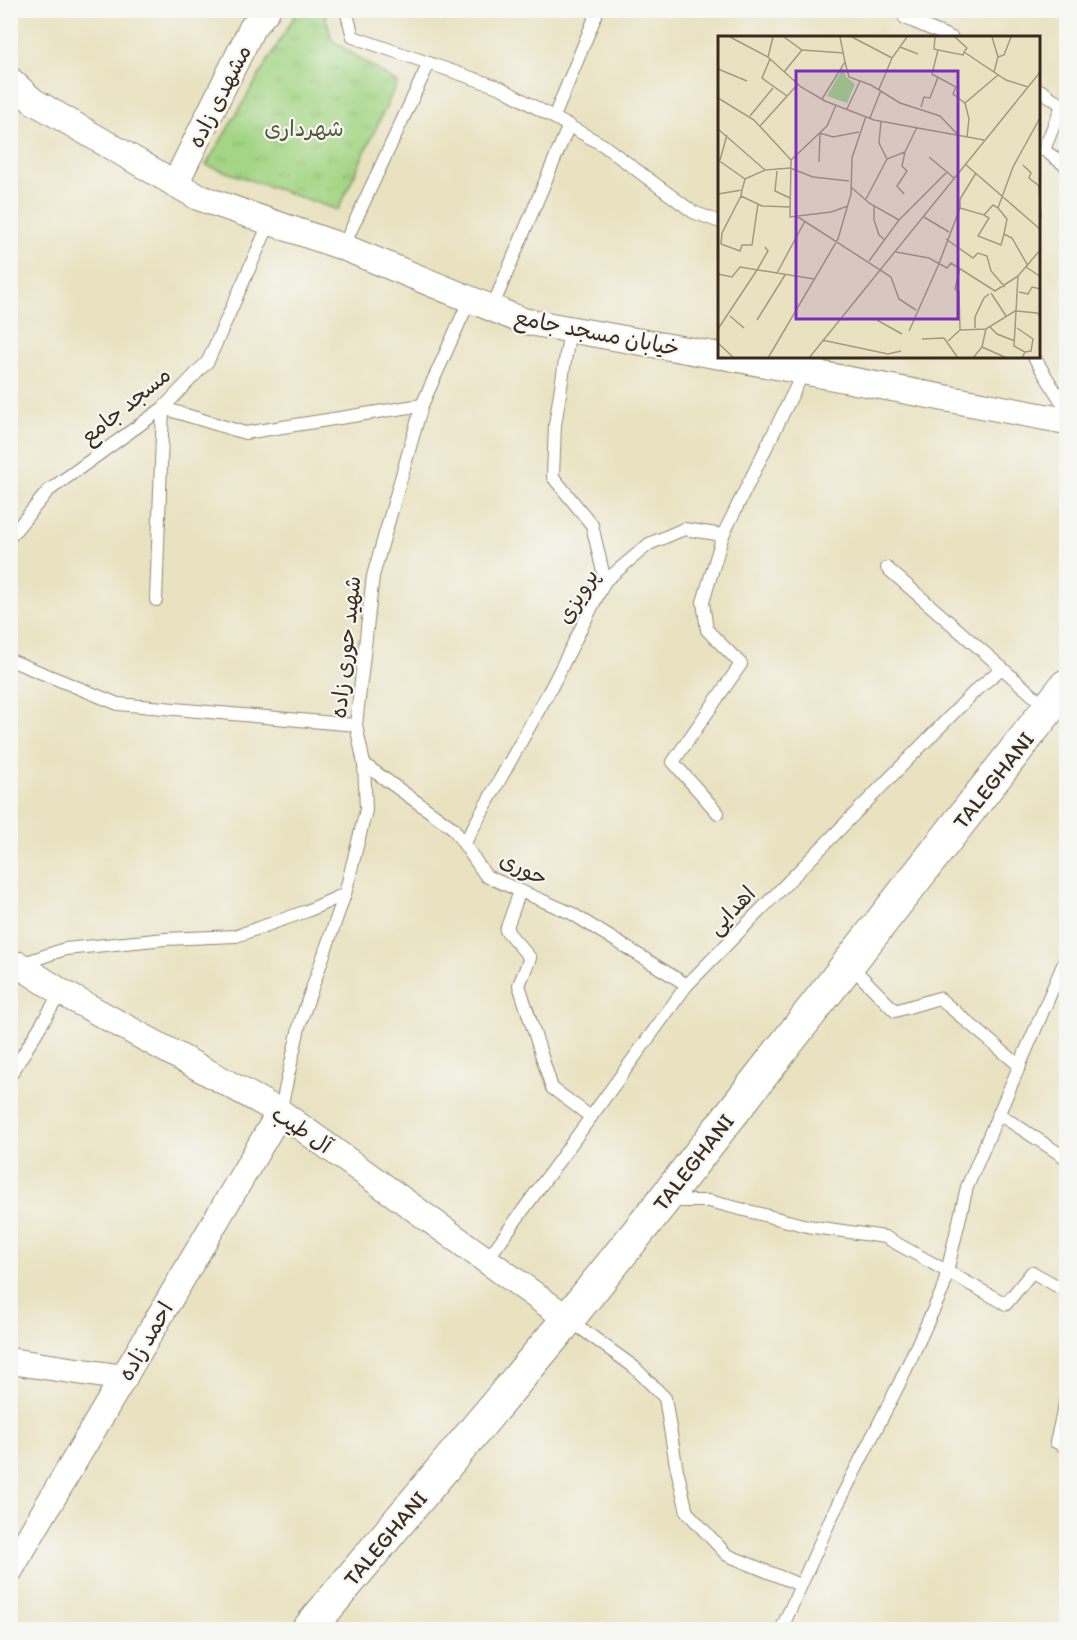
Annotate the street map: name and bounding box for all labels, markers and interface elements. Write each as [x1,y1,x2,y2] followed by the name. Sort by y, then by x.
[718,36,1041,358] inset map
[182,40,257,152] street label: مشهدی زاده
[264,115,344,142] park label: شهرداری
[511,303,682,365] street label: خیابان مسجد جامع
[75,361,178,452] street label: مسجد جامع
[551,564,605,629] street label: پرویزی
[325,575,366,720] street label: شهید حوری زاده
[947,726,1040,834] street label: TALEGHANI
[495,845,552,892] street label: حوری
[702,880,762,941] street label: اهدایی
[267,1100,338,1160] street label: آل طیب
[647,1108,740,1216] street label: TALEGHANI
[112,1297,179,1386] street label: احمد زاده
[338,1485,433,1592] street label: TALEGHANI

